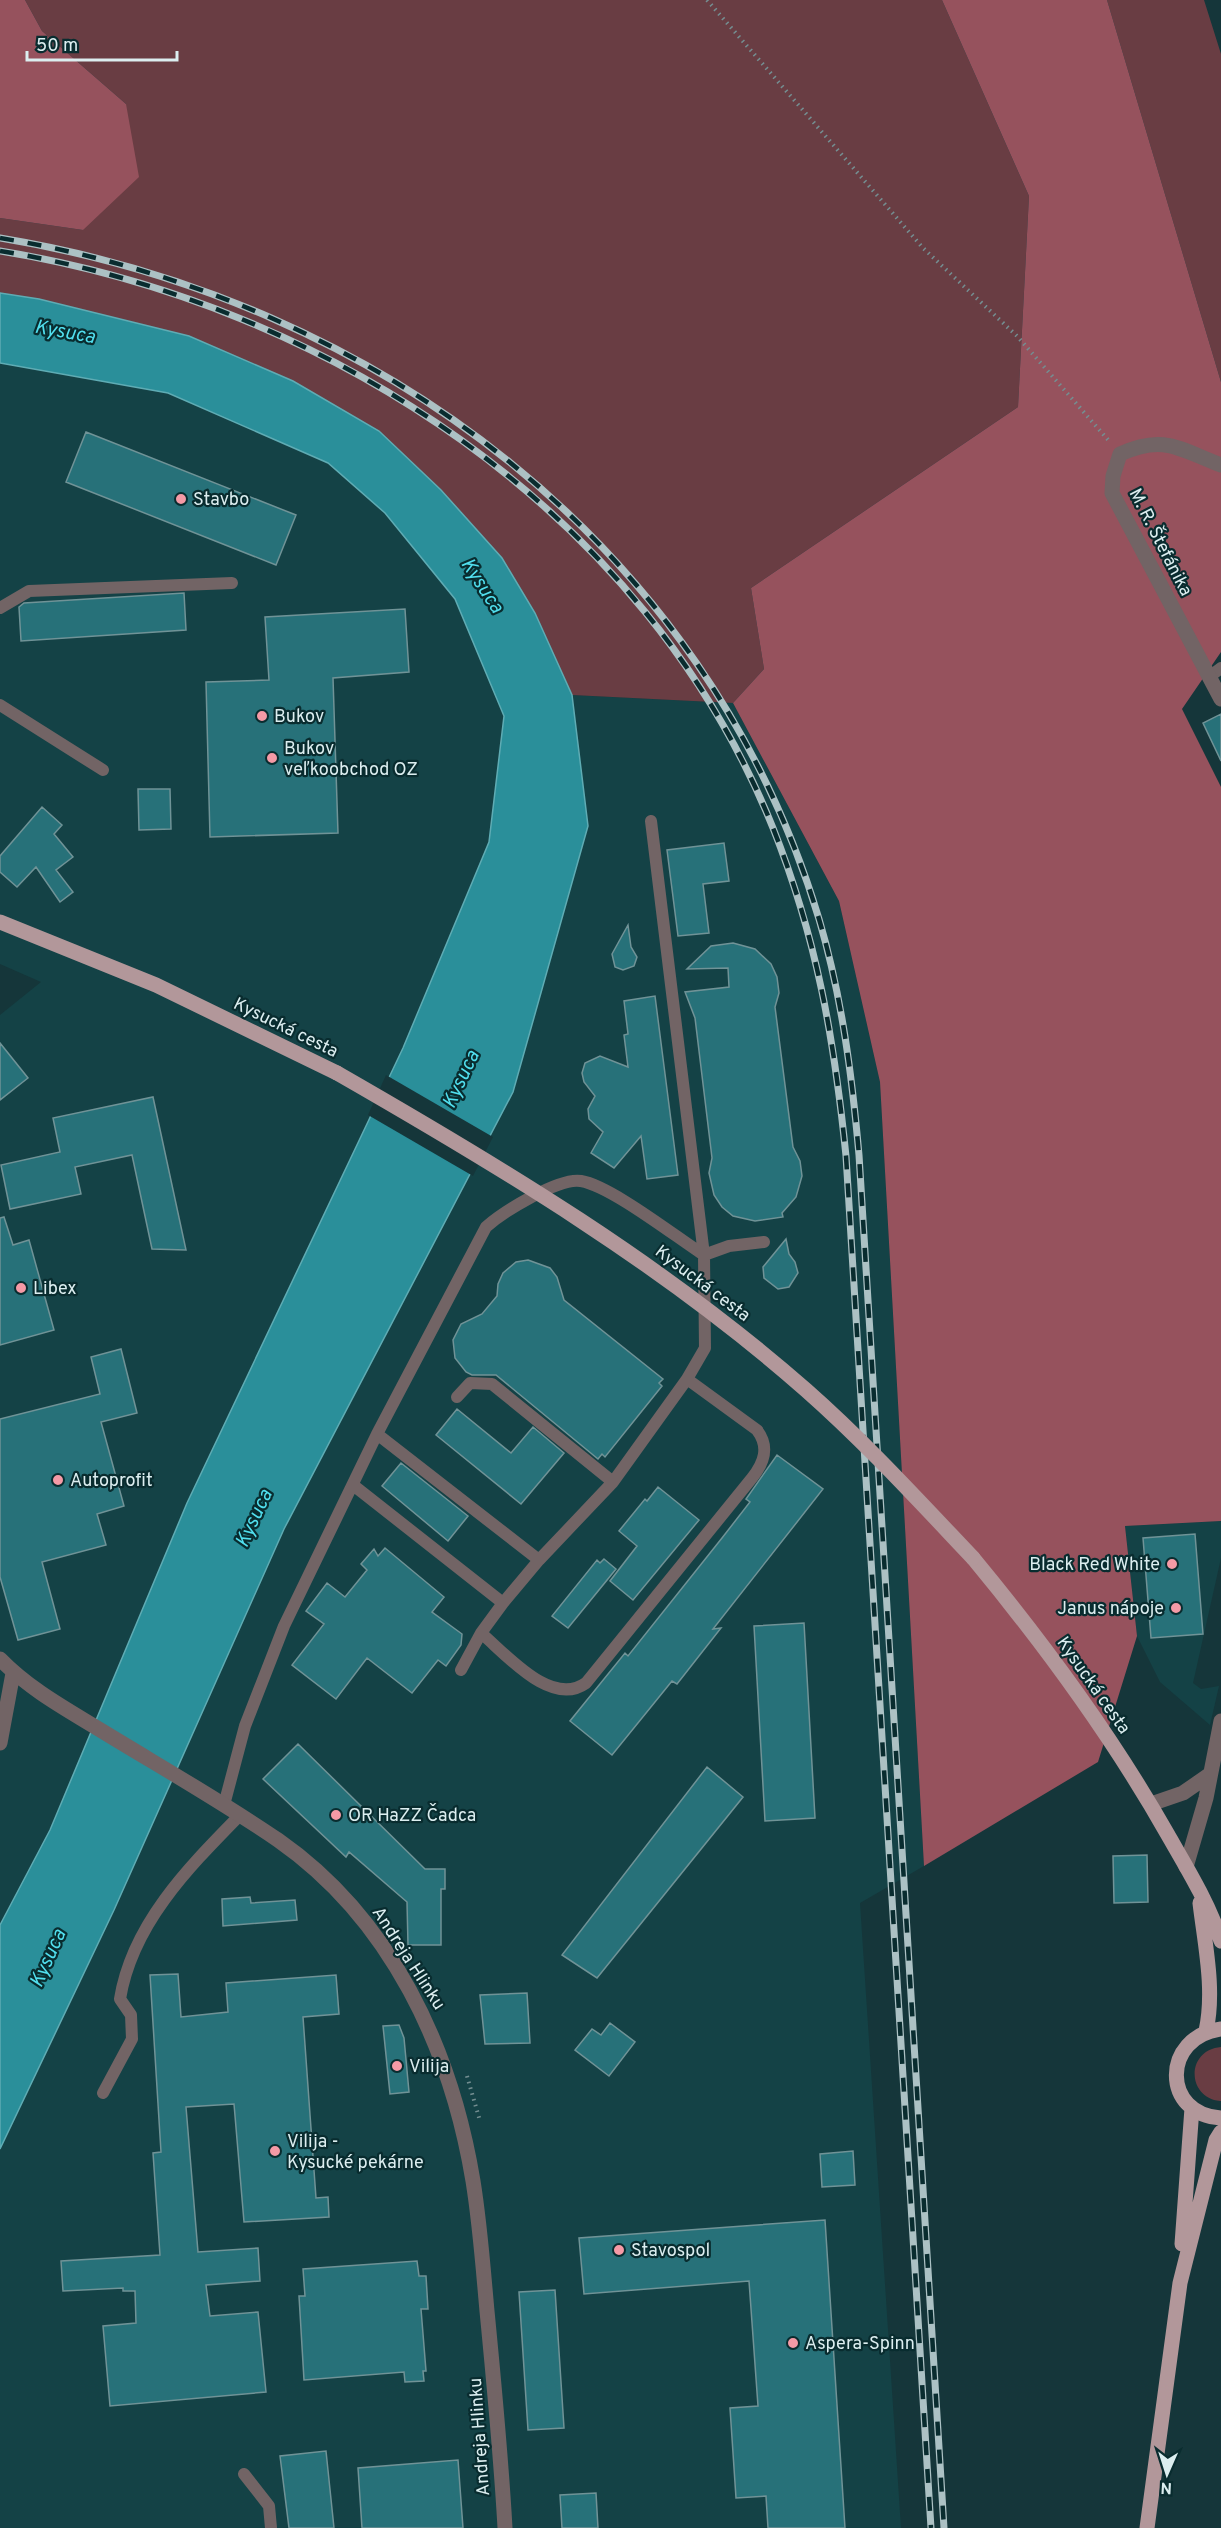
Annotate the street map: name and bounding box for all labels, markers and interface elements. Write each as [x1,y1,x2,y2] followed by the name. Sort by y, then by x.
[27,24,177,62] scale bar
[36,35,78,58] text: 50 m
[32,315,98,351] water label: Kysuca
[1123,484,1198,600] street label: M. R. Štefánika
[193,489,249,512] place label: Stavbo
[174,492,188,506] marker: Stavbo
[454,553,509,619] water label: Kysuca
[274,706,324,729] place label: Bukov
[255,709,269,723] marker: Bukov
[284,738,418,782] place label: Bukov veľkoobchod OZ
[265,751,279,765] marker: Bukov veľkoobchod OZ
[229,993,342,1064] street label: Kysucká cesta
[437,1046,487,1113] water label: Kysuca
[650,1241,754,1328] street label: Kysucká cesta
[33,1278,77,1301] place label: Libex
[14,1281,28,1295] marker: Libex
[70,1470,153,1493] place label: Autoprofit
[51,1473,65,1487] marker: Autoprofit
[230,1485,280,1552] water label: Kysuca
[1029,1554,1160,1577] place label: Black Red White
[1165,1557,1179,1571] marker: Black Red White
[1057,1598,1164,1621] place label: Janus nápoje
[1169,1601,1183,1615] marker: Janus nápoje
[1051,1633,1135,1739] street label: Kysucká cesta
[348,1803,476,1828] place label: OR HaZZ Čadca
[329,1808,343,1822] marker: OR HaZZ Čadca
[366,1903,450,2015] street label: Andreja Hlinku
[25,1925,73,1992] water label: Kysuca
[409,2056,449,2079] place label: Vilija
[390,2059,404,2073] marker: Vilija
[287,2131,424,2175] place label: Vilija - Kysucké pekárne
[268,2144,282,2158] marker: Vilija - Kysucké pekárne
[631,2240,710,2263] place label: Stavospol
[612,2243,626,2257] marker: Stavospol
[805,2333,915,2356] place label: Aspera-Spinn
[786,2336,800,2350] marker: Aspera-Spinn
[465,2377,496,2497] street label: Andreja Hlinku
[1137,2444,1197,2504] north arrow
[1160,2477,1173,2497] text: N

